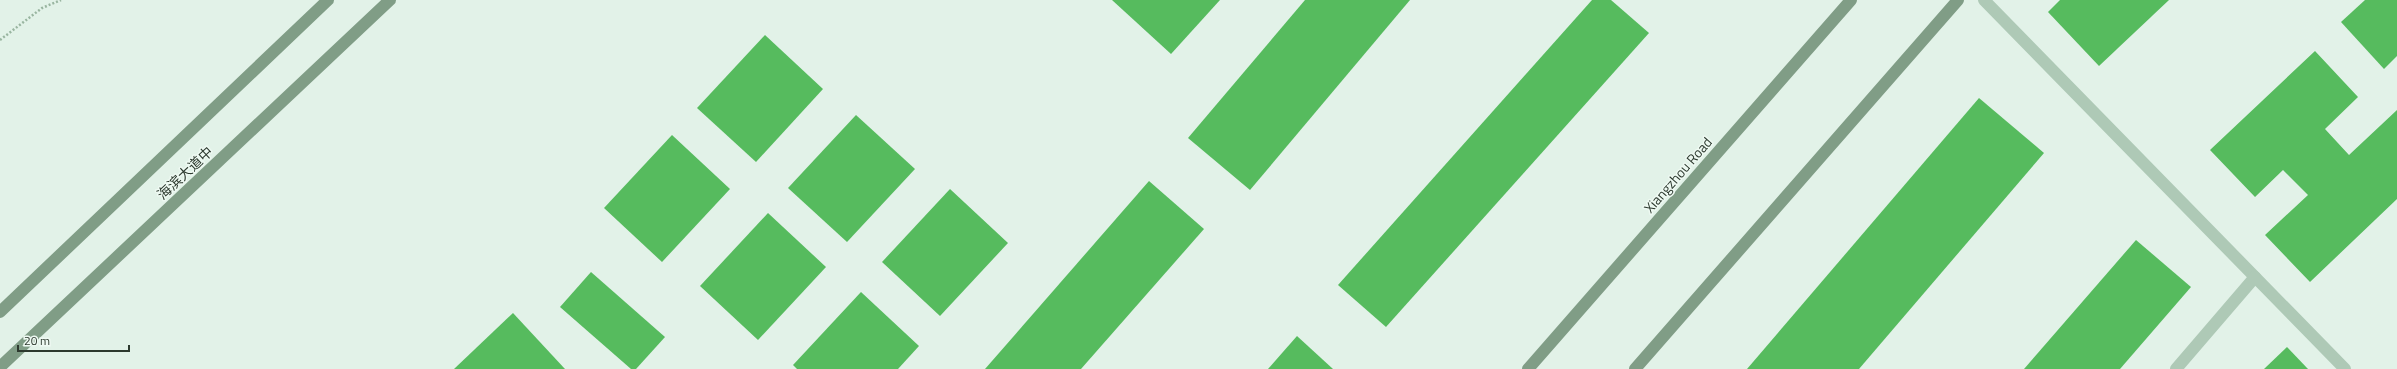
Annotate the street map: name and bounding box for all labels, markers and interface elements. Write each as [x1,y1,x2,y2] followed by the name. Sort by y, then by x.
[1639,132,1717,217] street label: Xiangzhou Road
[152,141,217,204] street label: 海滨大道中
[18,327,129,353] scale bar
[24,331,50,350] text: 20 m

